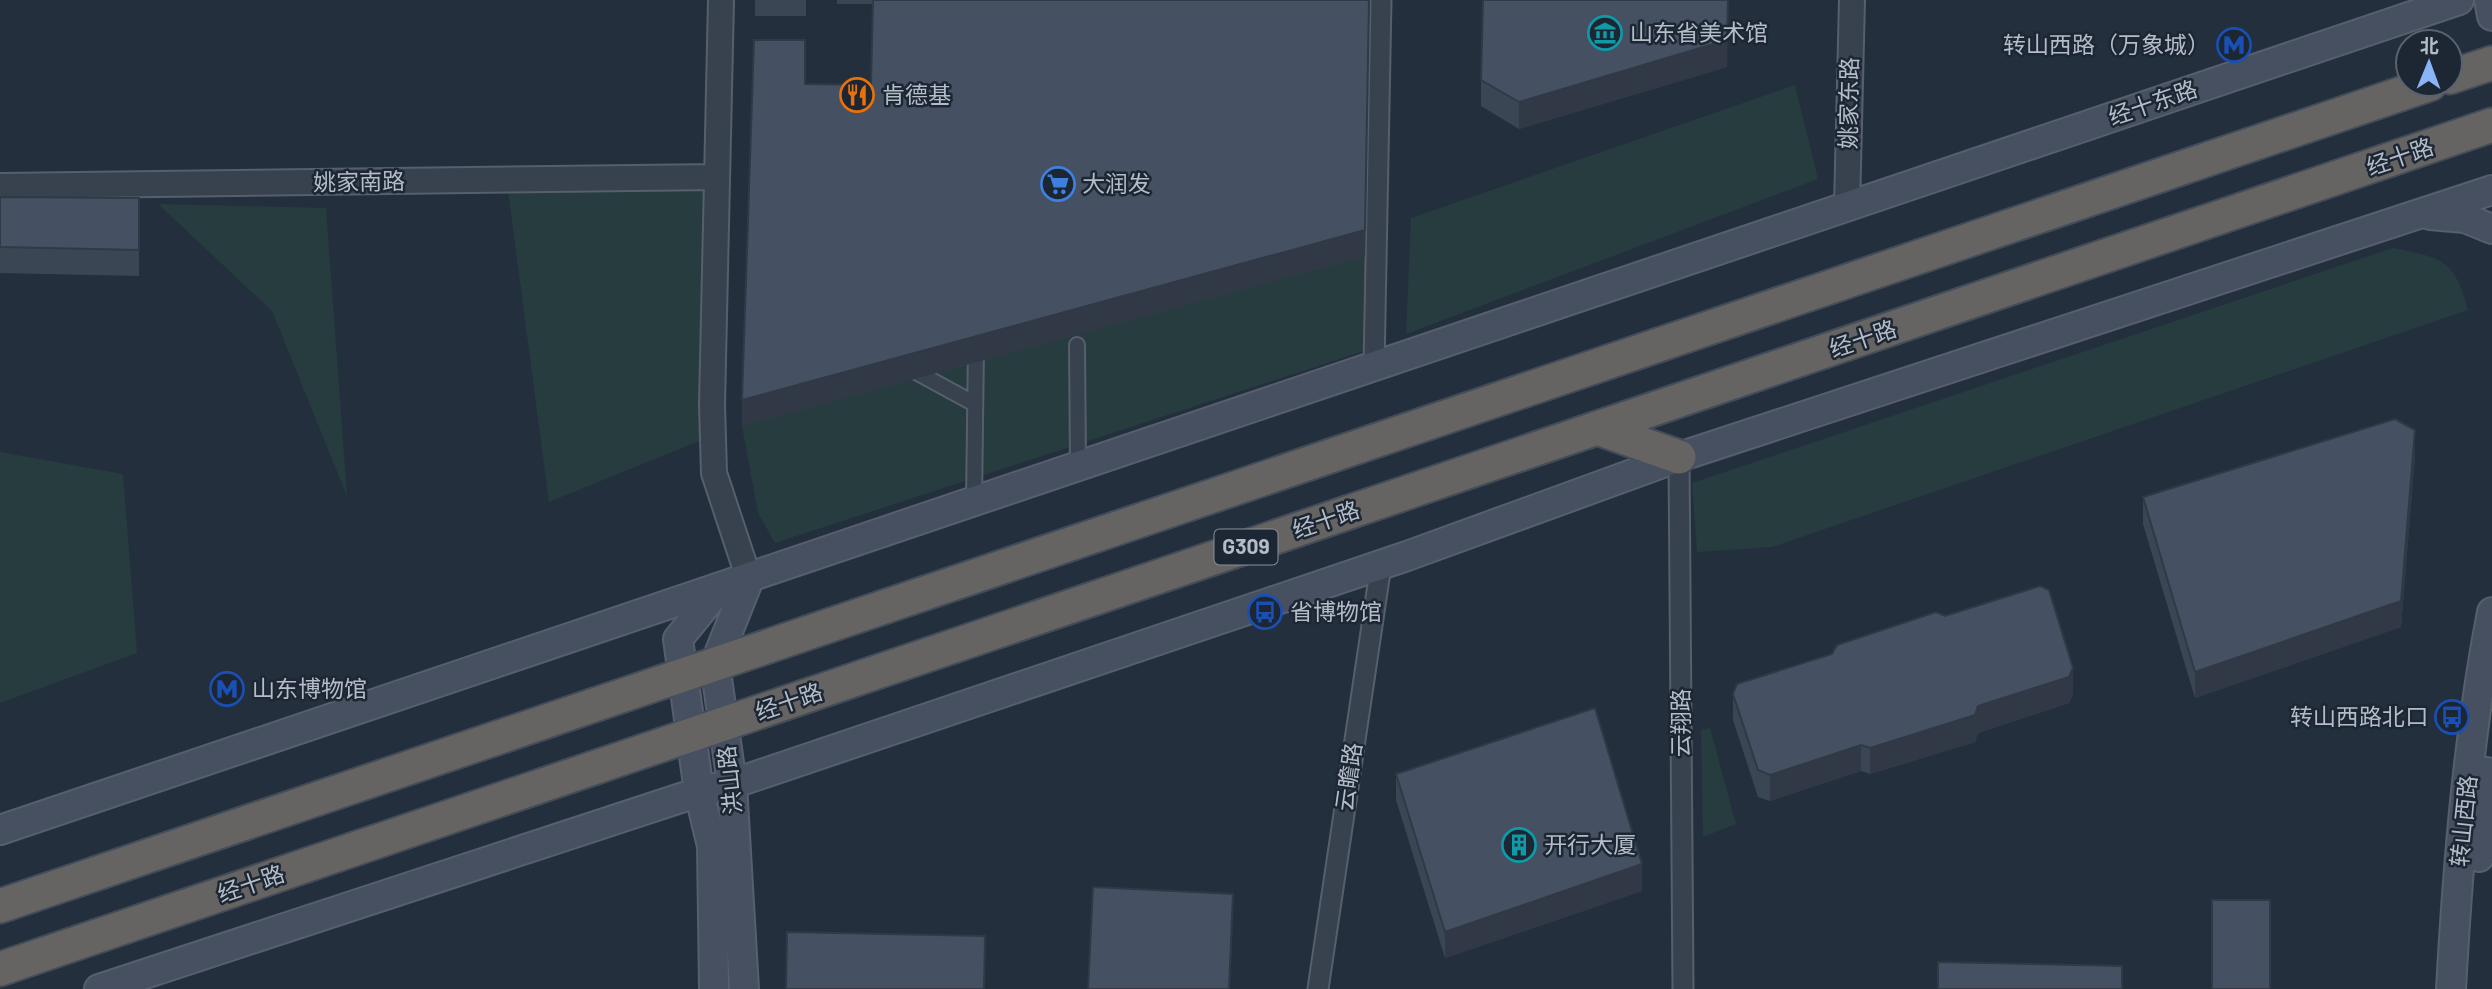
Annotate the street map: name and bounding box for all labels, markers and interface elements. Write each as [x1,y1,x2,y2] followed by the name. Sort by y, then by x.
[1586,14,1624,52] museum icon: 山东省美术馆
[1630,18,1768,46] place label: 山东省美术馆
[2215,26,2253,64] metro station icon: 转山西路（万象城）
[2394,28,2464,98] north arrow
[2003,30,2210,58] place label: 转山西路（万象城）
[2420,34,2439,57] text: 北
[1833,57,1863,149] street label: 姚家东路
[2105,74,2201,130] street label: 经十东路
[838,76,876,114] restaurant icon: 肯德基
[882,80,951,108] place label: 肯德基
[2362,132,2437,181] street label: 经十路
[1039,165,1077,203] supermarket icon: 大润发
[313,166,405,196] street label: 姚家南路
[1082,169,1151,197] place label: 大润发
[1825,314,1900,363] street label: 经十路
[1288,495,1363,544] street label: 经十路
[1214,530,1278,564] road number: G309
[1246,593,1284,631] bus stop icon: 省博物馆
[1290,597,1382,625] place label: 省博物馆
[208,670,246,708] metro station icon: 山东博物馆
[252,674,367,702] place label: 山东博物馆
[751,677,826,726] street label: 经十路
[1666,689,1694,758] street label: 云翔路
[2433,698,2471,736] bus stop icon: 转山西路北口
[2290,702,2428,730] place label: 转山西路北口
[1329,741,1367,813] street label: 云瞻路
[711,744,747,816] street label: 洪山路
[2444,774,2482,868] street label: 转山西路
[1500,826,1538,864] building icon: 开行大厦
[1544,830,1636,858] place label: 开行大厦
[213,859,288,908] street label: 经十路

